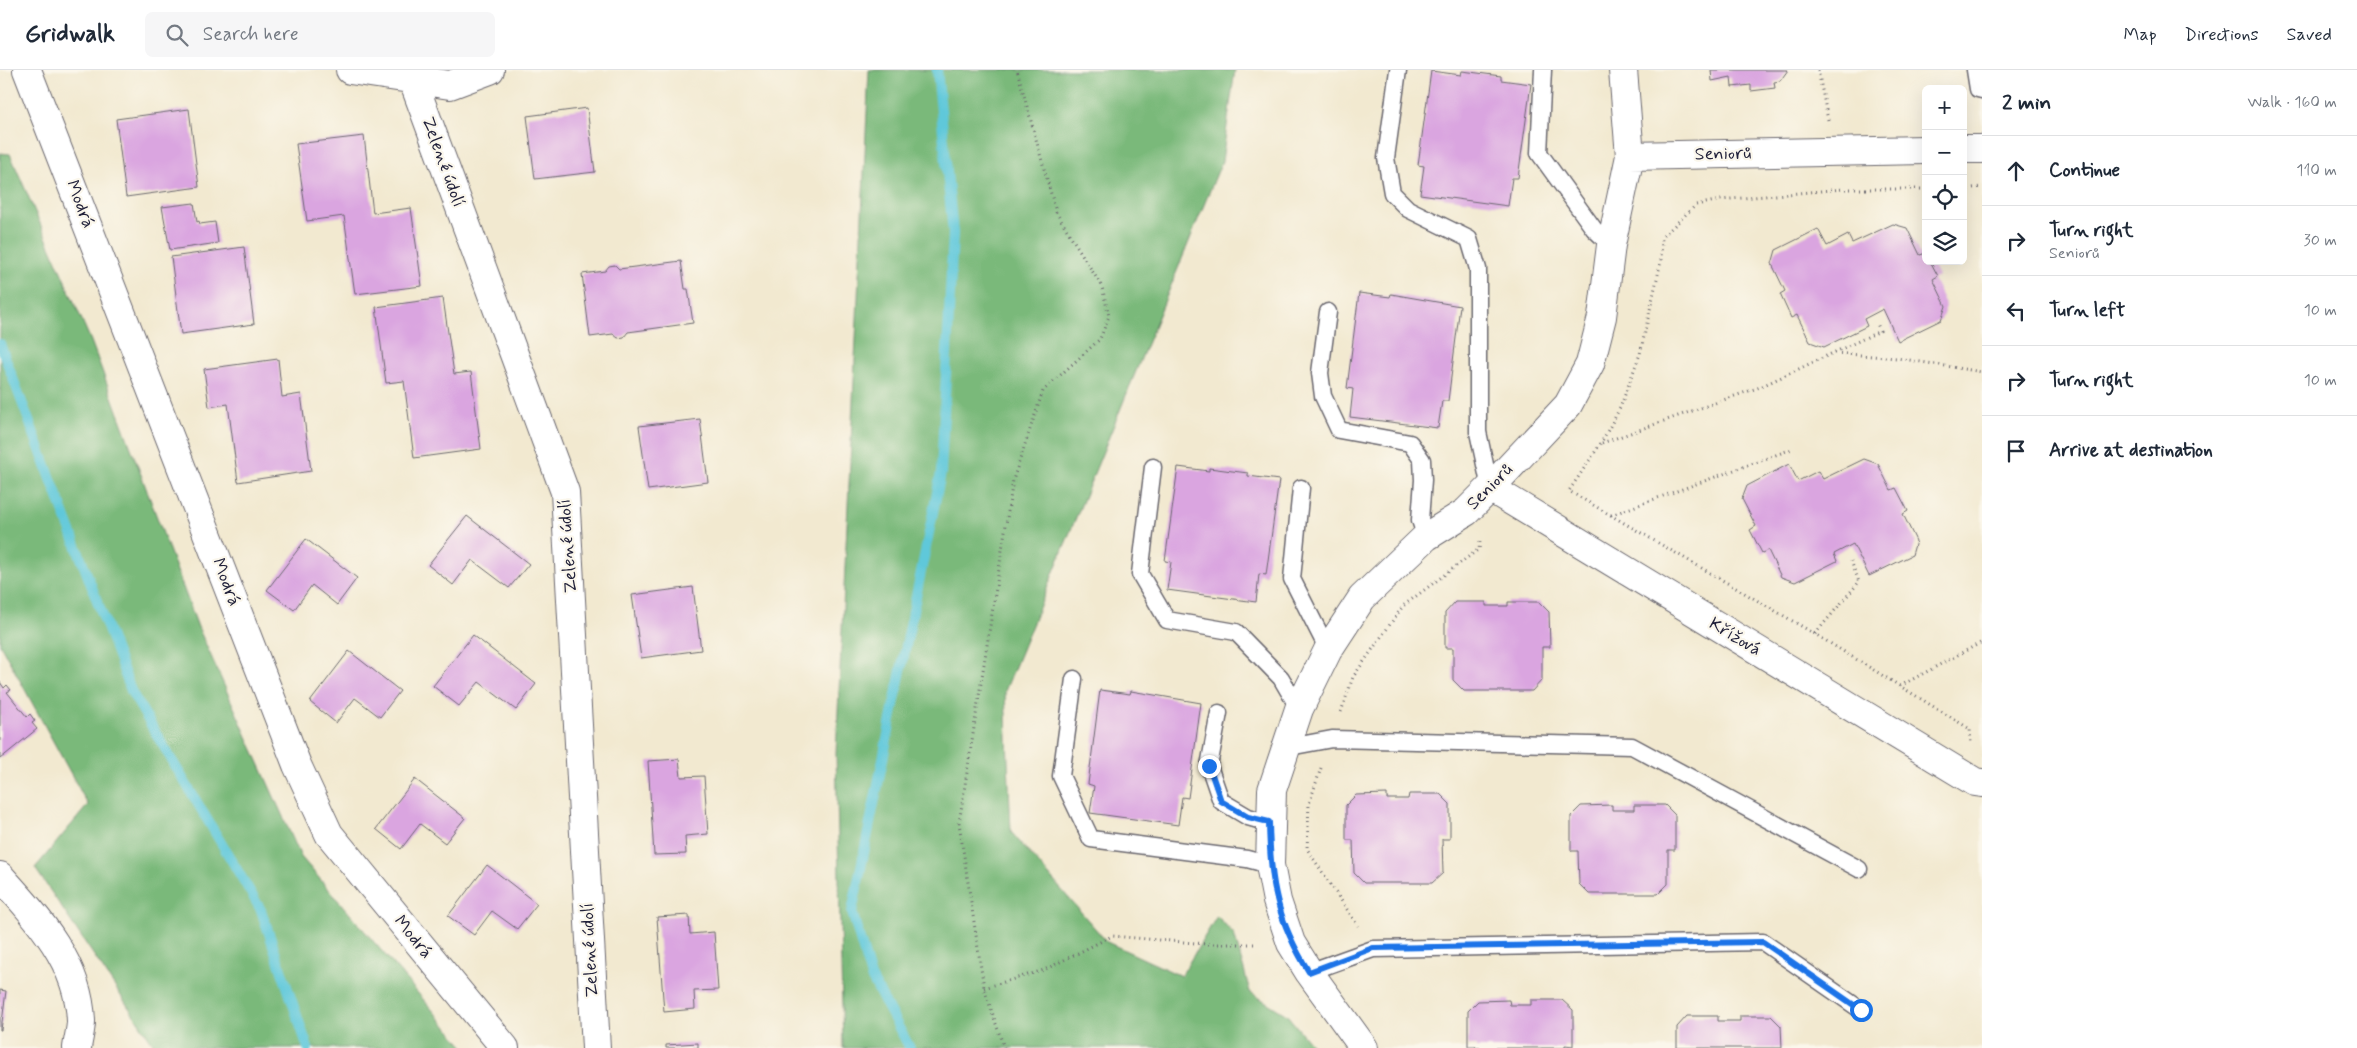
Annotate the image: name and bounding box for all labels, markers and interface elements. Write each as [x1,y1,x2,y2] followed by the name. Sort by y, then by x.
[145,12,495,57] search box
[25,19,115,50] text: Gridwalk
[163,21,191,49] icon: search
[203,22,298,47] text: Search here
[2124,23,2157,47] text: Map
[2185,23,2259,47] text: Directions
[2287,23,2332,47] text: Saved
[1922,85,1967,265] map controls
[1922,85,1967,130] button: +
[2002,89,2051,117] text: 2 min
[2247,92,2337,113] text: Walk · 160 m
[416,113,470,211] street label: Zelené údolí
[1922,130,1967,175] button: −
[1694,142,1752,166] street label: Seniorů
[2002,157,2030,185] icon: ahead
[2049,158,2120,183] text: Continue
[2296,160,2337,181] text: 110 m
[1922,175,1967,220] button: locate
[60,177,100,231] street label: Modrá
[2049,218,2133,243] text: Turn right
[1922,220,1967,265] button: layers
[2002,227,2030,255] icon: right
[2304,230,2337,251] text: 30 m
[2049,243,2099,264] text: Seniorů
[2002,297,2030,325] icon: left
[2049,298,2125,323] text: Turn left
[2304,300,2337,321] text: 10 m
[2002,367,2030,395] icon: right
[2049,368,2133,393] text: Turn right
[2304,370,2337,391] text: 10 m
[2002,437,2030,465] icon: arrive
[2049,438,2213,463] text: Arrive at destination
[1461,458,1519,516] street label: Seniorů
[553,498,583,594] street label: Zelené údolí
[206,555,246,609] street label: Modrá
[1704,612,1766,662] street label: Křížová
[1198,755,1221,778] route end
[576,902,604,998] street label: Zelené údolí
[388,910,438,964] street label: Modrá
[1850,999,1873,1022] route start

